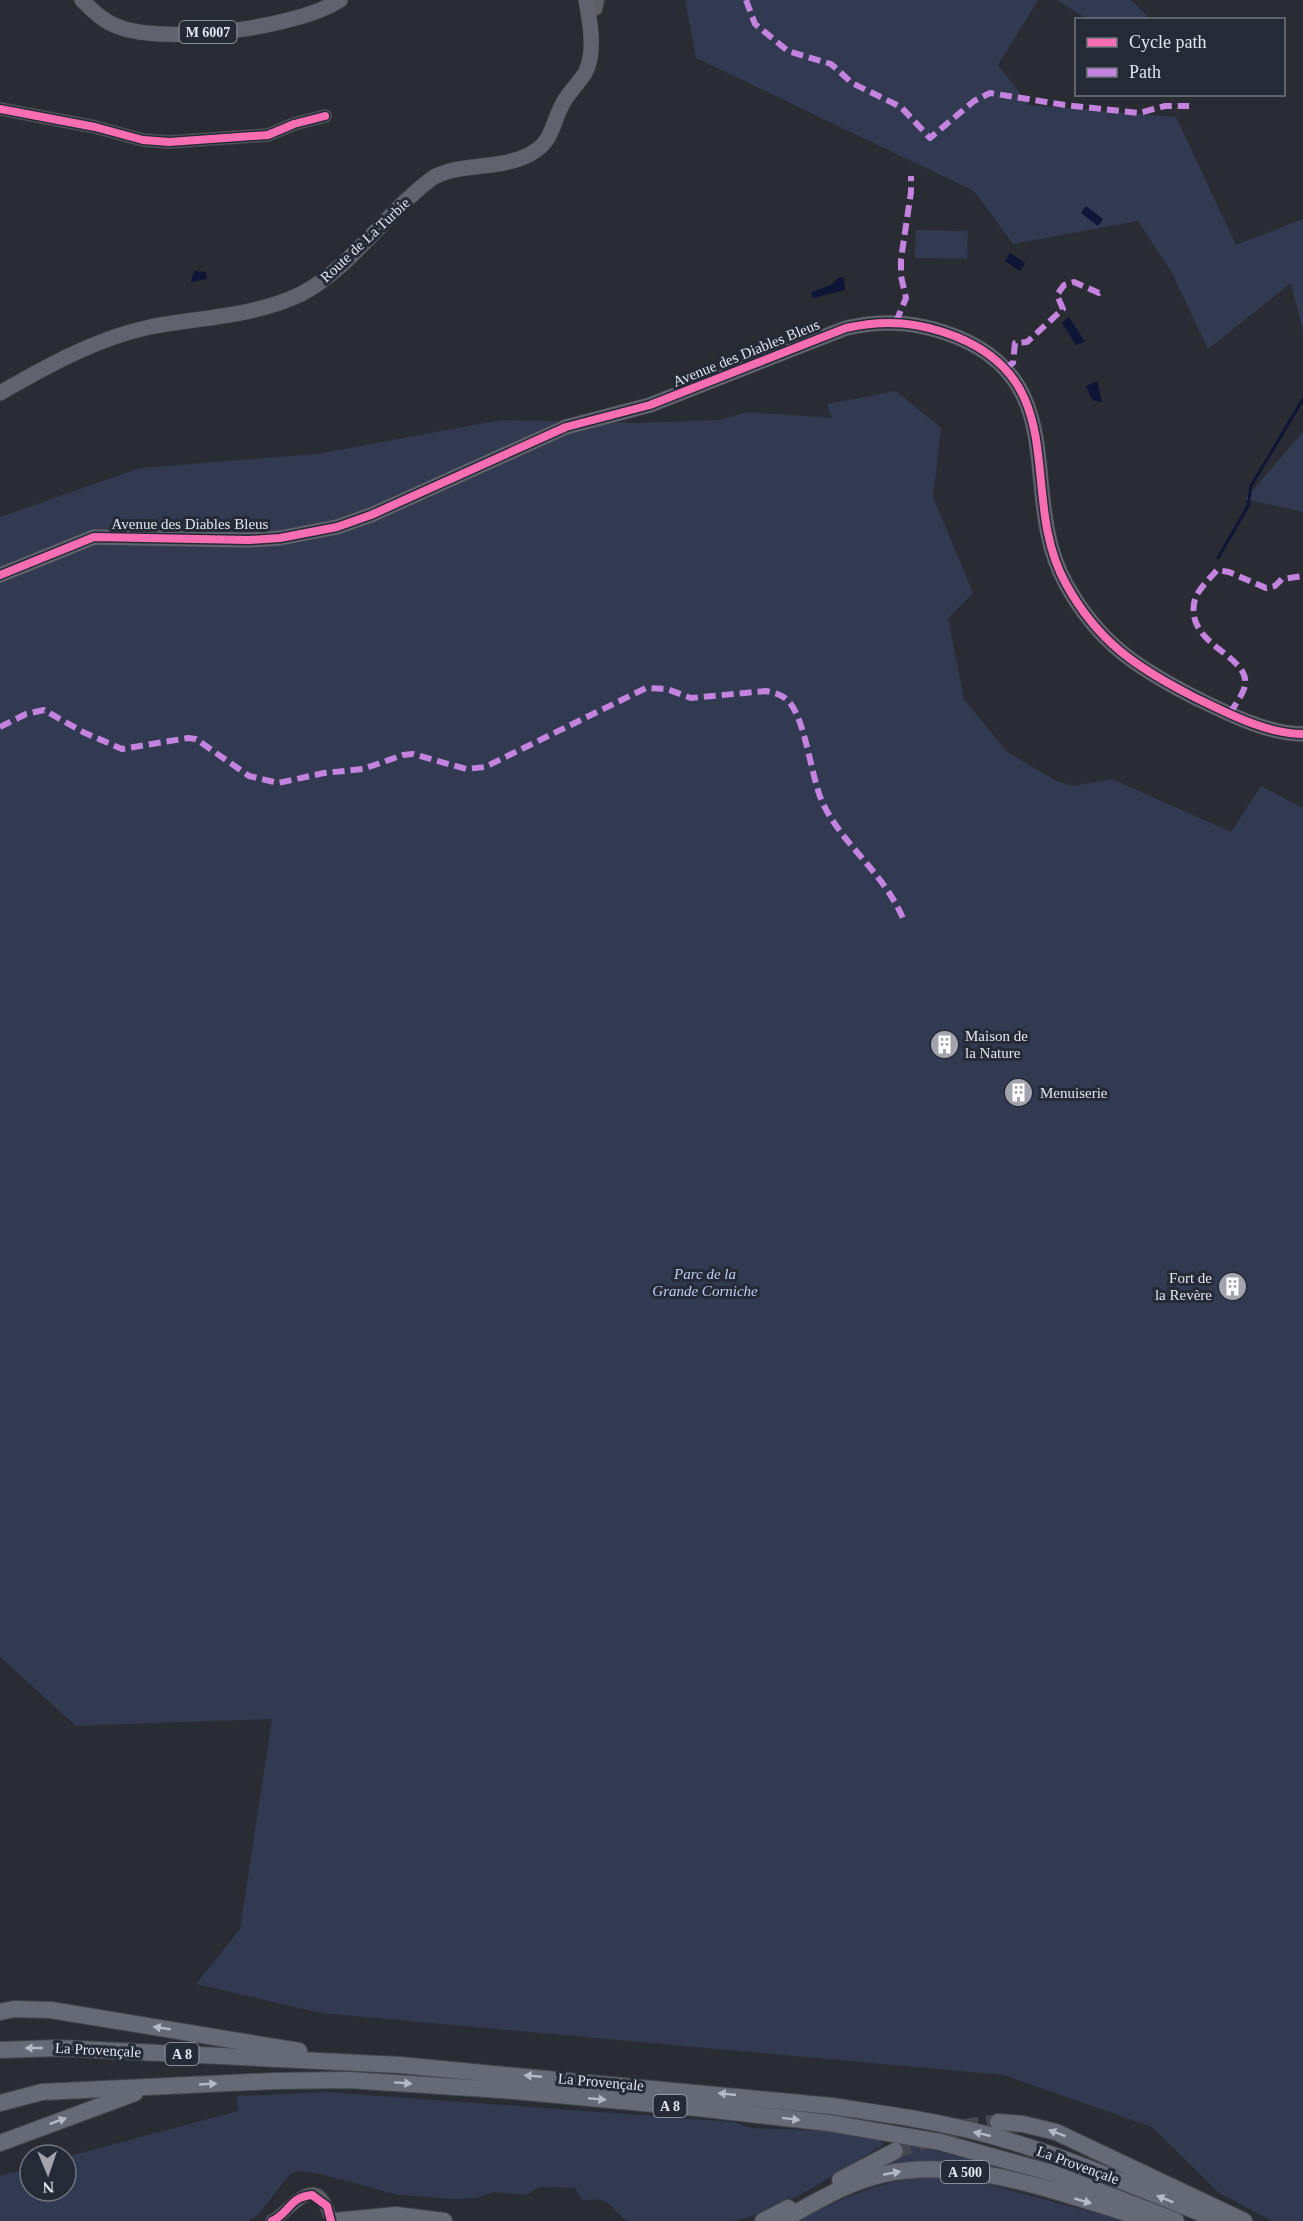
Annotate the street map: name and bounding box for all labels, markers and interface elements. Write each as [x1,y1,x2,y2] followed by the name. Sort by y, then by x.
[1075,18,1285,96] legend
[180,21,236,43] road number: M 6007
[1129,32,1206,52] text: Cycle path
[1129,62,1161,82] text: Path
[317,194,413,285] street label: Route de La Turbie
[670,316,822,390] street label: Avenue des Diables Bleus
[112,516,269,532] street label: Avenue des Diables Bleus
[965,1028,1028,1061] place label: Maison de la Nature
[928,1029,960,1061] building icon: Maison de la Nature
[1003,1077,1035,1109] building icon: Menuiserie
[1040,1085,1108,1101] place label: Menuiserie
[652,1266,758,1299] park label: Parc de la Grande Corniche
[1155,1270,1212,1303] place label: Fort de la Revère
[1217,1271,1249,1303] building icon: Fort de la Revère
[153,2023,172,2032] one-way arrow
[55,2040,142,2060] street label: La Provençale
[24,2043,43,2052] one-way arrow
[166,2043,198,2065] road number: A 8
[557,2070,645,2094] street label: La Provençale
[523,2071,542,2081] one-way arrow
[394,2079,413,2088] one-way arrow
[199,2080,218,2089] one-way arrow
[718,2090,737,2099] one-way arrow
[588,2094,607,2104] one-way arrow
[654,2095,686,2117] road number: A 8
[782,2114,801,2124] one-way arrow
[50,2116,68,2126] one-way arrow
[973,2128,991,2138] one-way arrow
[1047,2128,1065,2138] one-way arrow
[18,2143,78,2203] north arrow
[1035,2143,1122,2187] street label: La Provençale
[941,2161,989,2183] road number: A 500
[882,2168,901,2177] one-way arrow
[42,2179,55,2196] text: N
[1156,2194,1174,2204] one-way arrow
[1074,2197,1092,2206] one-way arrow

